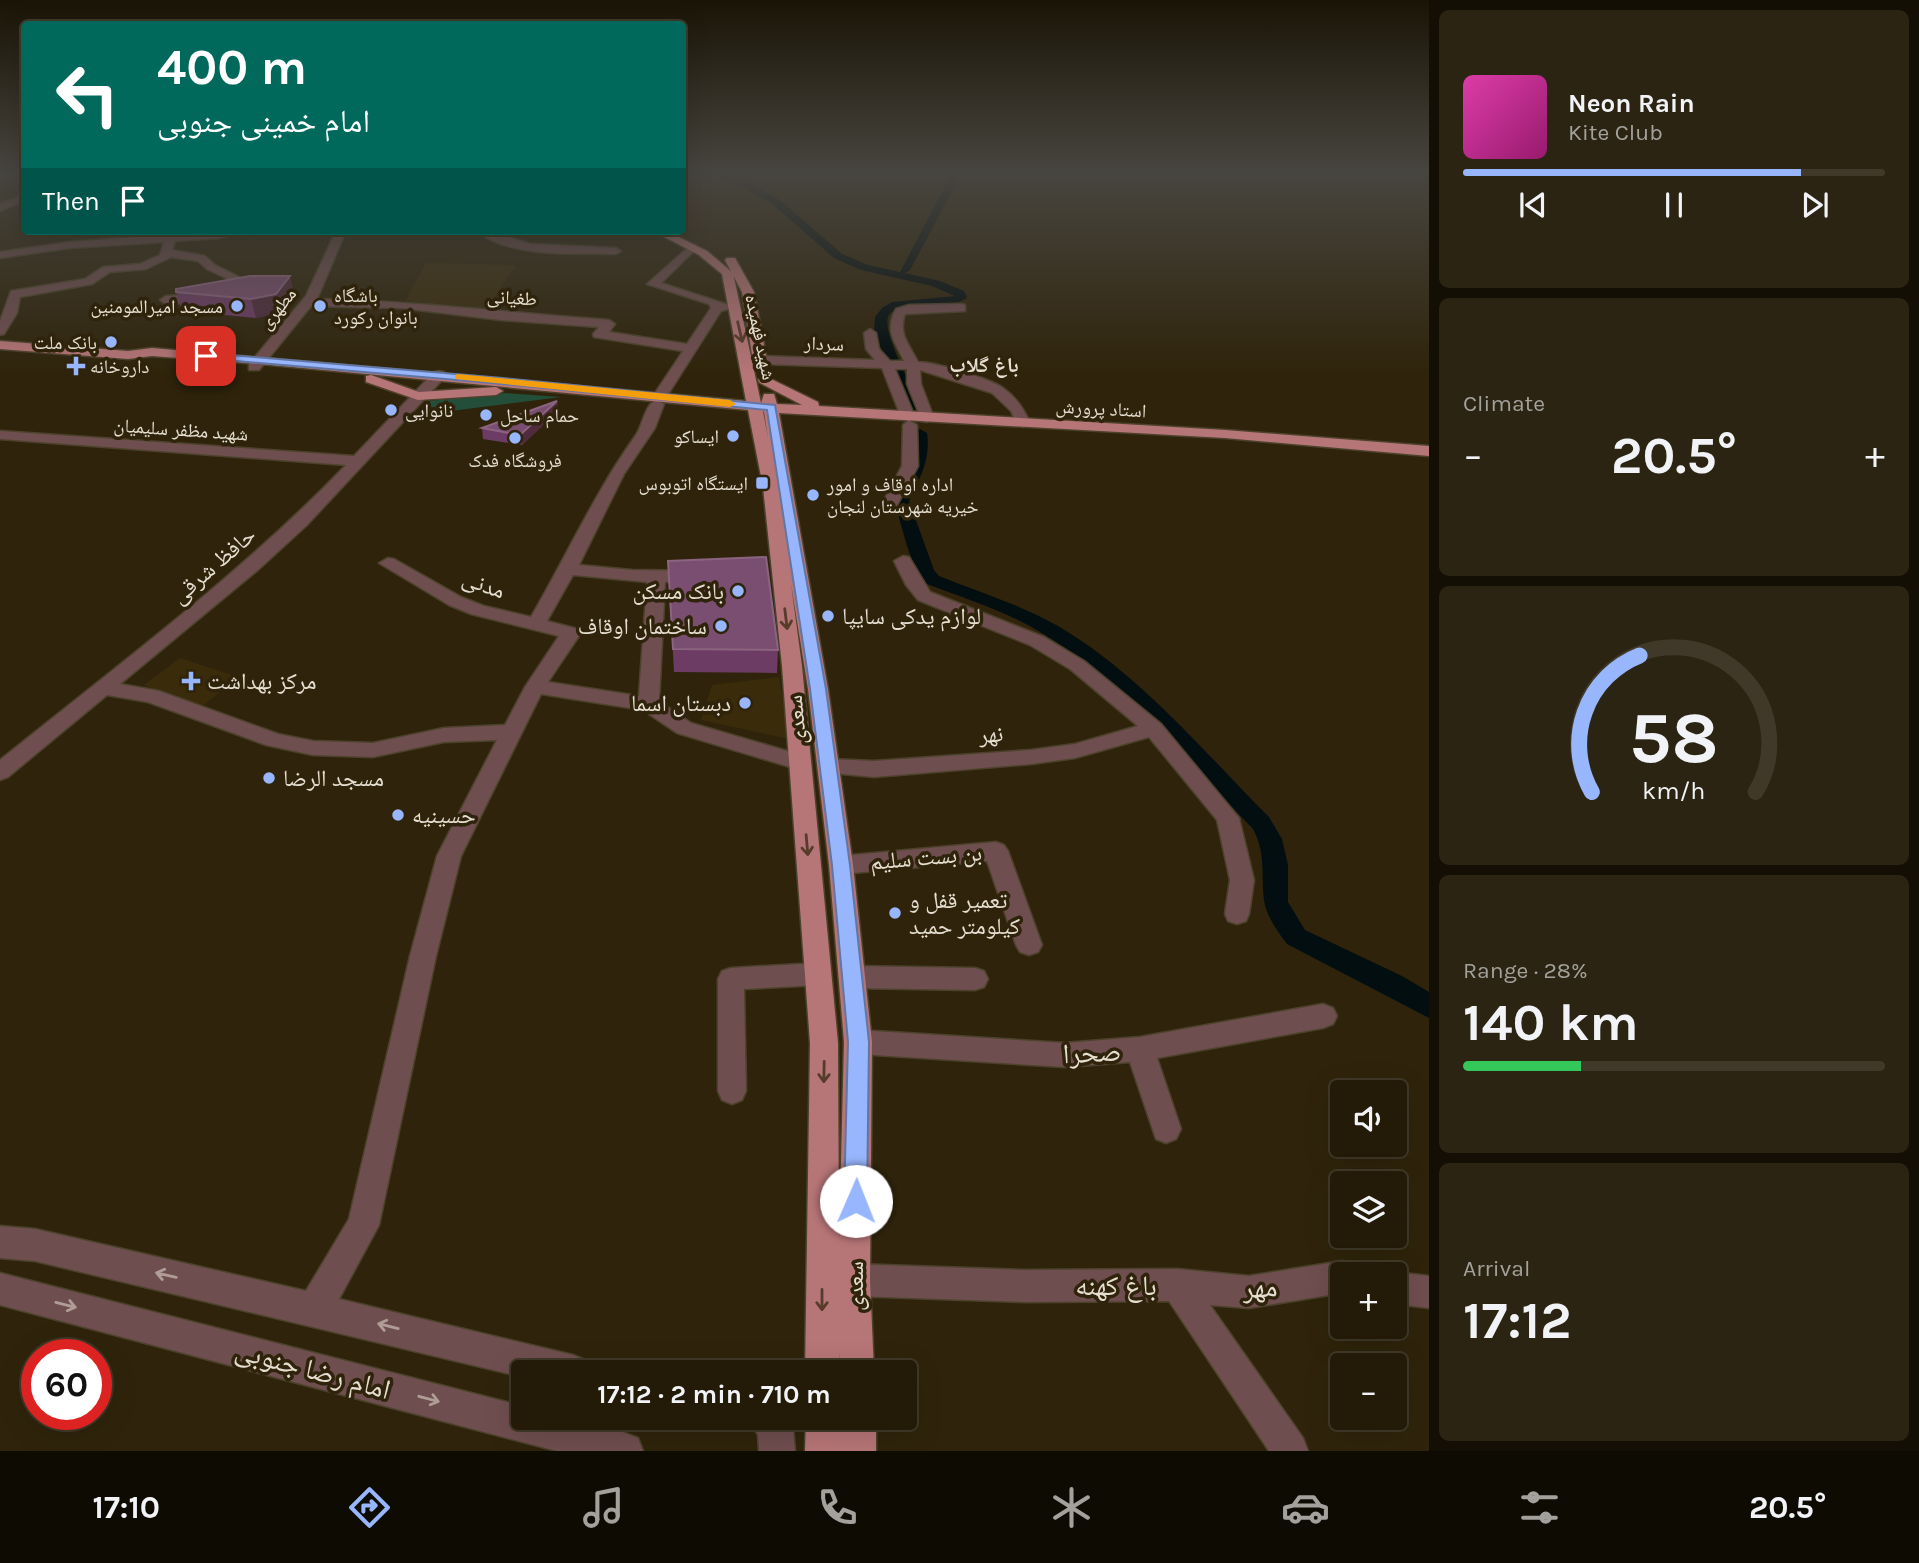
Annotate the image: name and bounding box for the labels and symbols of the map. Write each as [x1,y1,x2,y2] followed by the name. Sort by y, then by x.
[254,283,301,334] street label: مطهری
[334,285,418,329] place label: باشگاه بانوان رکورد
[486,285,538,311] street label: طغیانی
[740,292,780,382] street label: شهید فهمیده
[90,296,223,318] place label: مسجد امیرالمومنین
[229,298,245,314] marker: مسجد امیرالمومنین
[312,298,328,314] marker: باشگاه بانوان رکورد
[734,320,748,343] one-way arrow
[176,326,236,386] pin
[34,332,97,354] place label: بانک ملت
[803,332,844,356] street label: سردار
[103,334,119,350] marker: بانک ملت
[949,353,1019,378] district label: باغ گلاب
[90,356,149,378] place label: داروخانه
[68,358,84,374] marker: داروخانه
[1055,396,1147,423] street label: استاد پرورش
[405,400,453,422] place label: نانوایی
[383,402,399,418] marker: نانوایی
[500,405,579,429] place label: حمام ساحل
[478,407,494,423] marker: حمام ساحل
[113,414,249,446] street label: شهید مظفر سلیمیان
[674,426,719,448] place label: ایساکو
[725,428,741,444] marker: ایساکو
[507,430,523,446] marker: فروشگاه فدک
[468,450,562,472] place label: فروشگاه فدک
[638,473,748,495] place label: ایستگاه اتوبوس
[826,474,979,518] place label: اداره اوقاف و امور خیریه شهرستان لنجان
[754,475,770,491] marker: ایستگاه اتوبوس
[805,487,821,503] marker: اداره اوقاف و امور خیریه شهرستان لنجان
[165,521,261,609] street label: حافظ شرقی
[459,564,509,605] street label: مدنی
[632,578,724,605] place label: بانک مسکن
[730,583,746,599] marker: بانک مسکن
[842,603,981,632] place label: لوازم یدکی سایپا
[780,607,793,630] one-way arrow
[820,608,836,624] marker: لوازم یدکی سایپا
[578,613,707,640] place label: ساختمان اوقاف
[713,618,729,634] marker: ساختمان اوقاف
[207,668,316,695] place label: مرکز بهداشت
[181,671,201,691] marker: مرکز بهداشت
[631,690,731,717] place label: دبستان اسما
[781,694,812,746] street label: سعدی
[737,695,753,711] marker: دبستان اسما
[977,720,1004,749] street label: نهر
[283,765,384,792] place label: مسجد الرضا
[261,770,277,786] marker: مسجد الرضا
[412,802,476,829] place label: حسینیه
[390,807,406,823] marker: حسینیه
[801,834,814,856] one-way arrow
[869,839,983,878] street label: بن بست سلیم
[909,887,1021,940] place label: تعمیر قفل و کیلومتر حمید
[887,905,903,921] marker: تعمیر قفل و کیلومتر حمید
[1062,1034,1122,1071] street label: صحرا
[817,1060,831,1083] one-way arrow
[819,1164,893,1238] position arrow
[842,1261,869,1311] street label: سعدی
[155,1267,178,1281] one-way arrow
[1075,1269,1157,1303] street label: باغ کهنه
[1241,1270,1278,1305] street label: مهر
[815,1288,829,1311] one-way arrow
[54,1299,77,1312] one-way arrow
[377,1319,400,1332] one-way arrow
[231,1333,394,1408] street label: امام رضا جنوبی
[21,1339,112,1430] speed limit sign: 60
[417,1393,440,1406] one-way arrow

